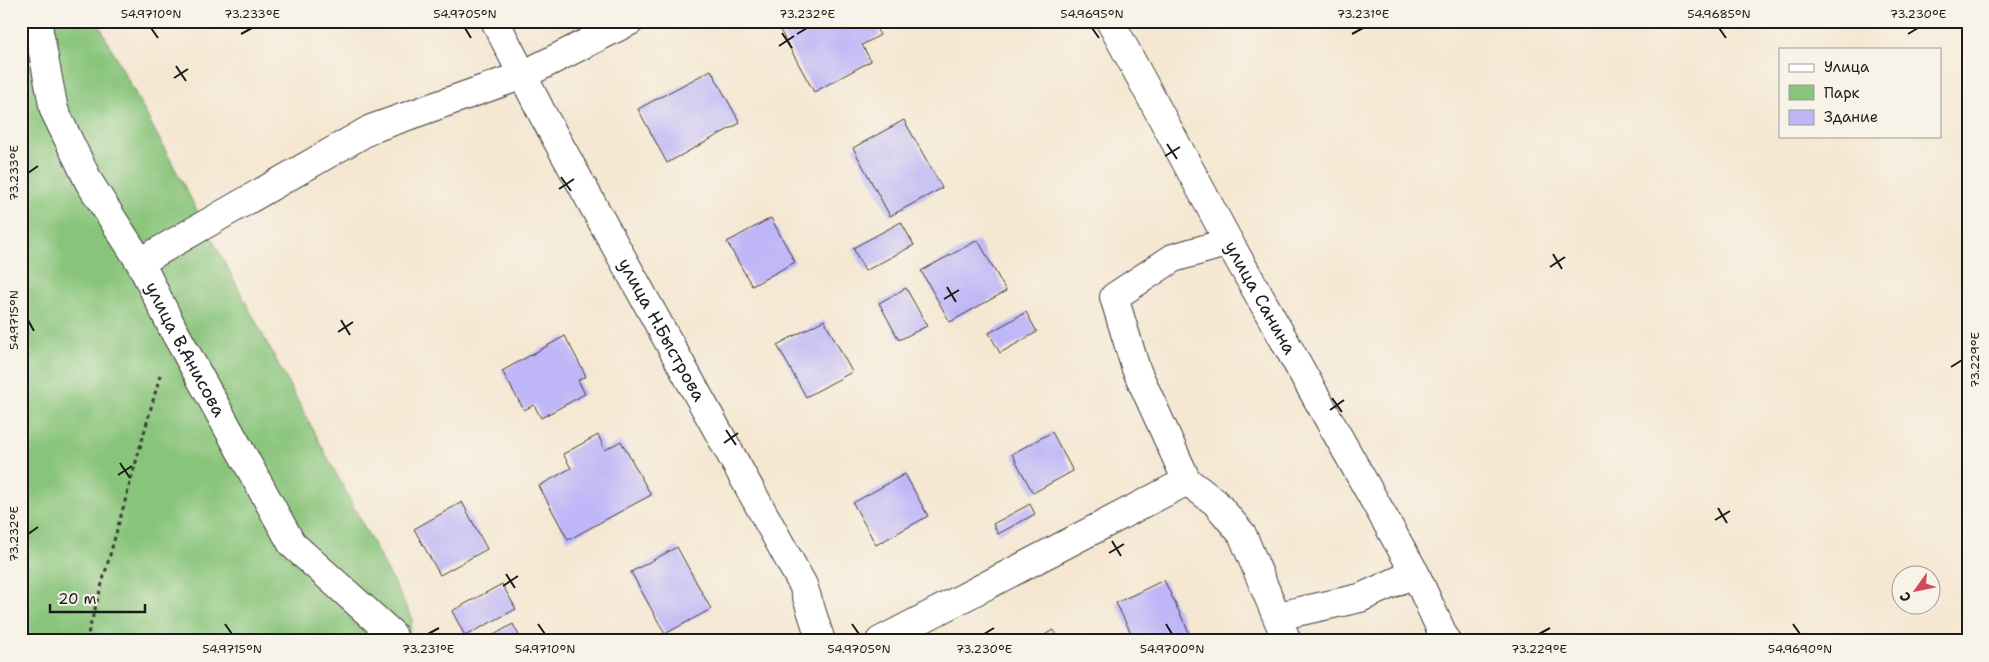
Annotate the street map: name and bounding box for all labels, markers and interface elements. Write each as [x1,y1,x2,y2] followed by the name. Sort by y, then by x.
[121,6,181,22] text: 54.9710°N
[224,6,280,22] text: 73.233°E
[433,6,497,22] text: 54.9705°N
[779,6,835,22] text: 73.232°E
[1060,6,1124,22] text: 54.9695°N
[1337,6,1389,22] text: 73.231°E
[1687,6,1751,22] text: 54.9685°N
[1890,6,1946,22] text: 73.230°E
[1779,48,1942,138] legend
[1824,57,1870,77] text: Улица
[1824,83,1860,103] text: Парк
[1824,107,1878,127] text: Здание
[6,145,22,201] text: 73.233°E
[1219,237,1302,359] street label: улица Санина
[612,254,711,406] street label: улица Н.Быстрова
[140,278,231,421] street label: улица В.Анисова
[6,290,22,350] text: 54.9715°N
[1967,332,1983,388] text: 73.229°E
[6,506,22,562] text: 73.232°E
[1892,564,1942,614] north arrow
[50,582,145,614] scale bar
[58,589,97,609] text: 20 m
[1895,589,1915,606] text: С
[202,641,262,657] text: 54.9715°N
[402,641,454,657] text: 73.231°E
[515,641,575,657] text: 54.9710°N
[827,641,891,657] text: 54.9705°N
[956,641,1012,657] text: 73.230°E
[1140,641,1204,657] text: 54.9700°N
[1511,641,1567,657] text: 73.229°E
[1768,641,1832,657] text: 54.9690°N

